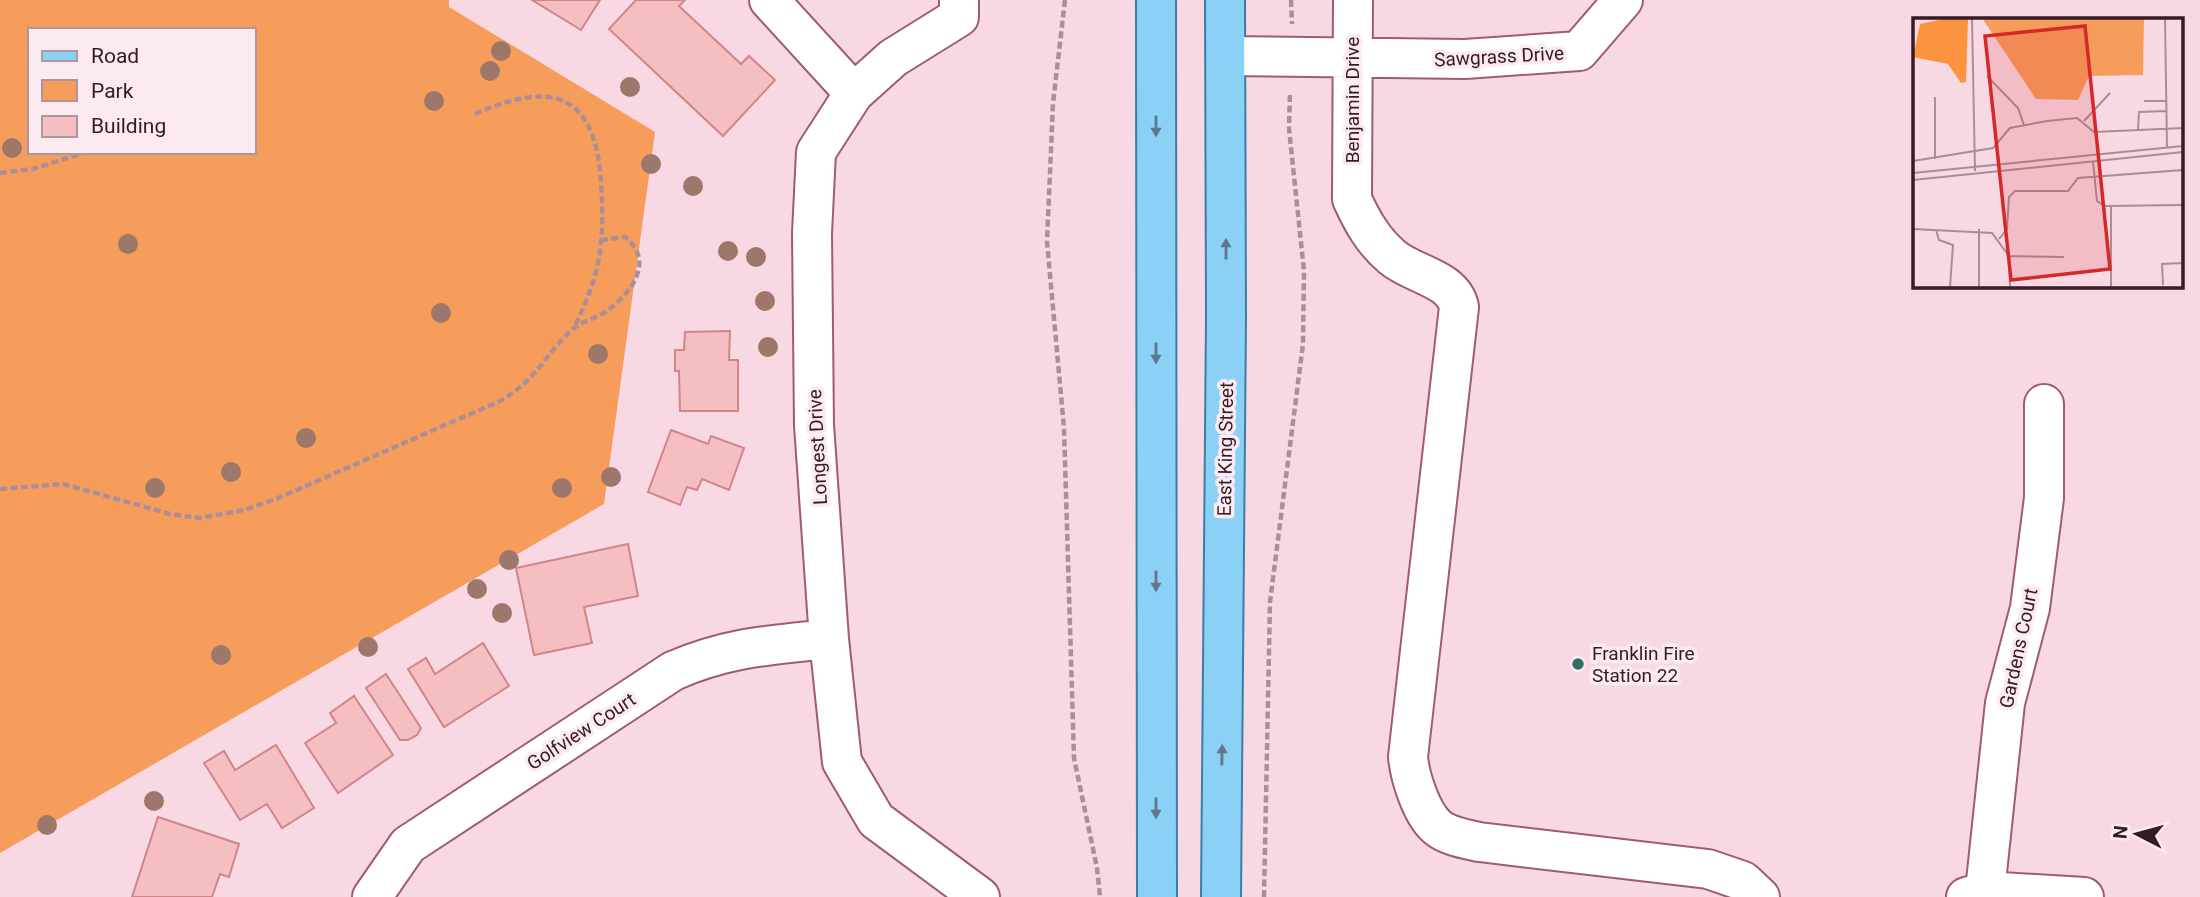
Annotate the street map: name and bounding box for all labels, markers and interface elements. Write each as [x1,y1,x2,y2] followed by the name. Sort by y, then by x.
[1913,18,2182,287] inset map
[28,28,256,154] legend
[1341,37,1364,163] street label: Benjamin Drive
[1434,42,1565,71] street label: Sawgrass Drive
[91,44,139,68] text: Road
[91,79,134,103] text: Park
[91,114,166,138] text: Building
[1150,115,1162,137] one-way arrow
[1220,238,1232,260] one-way arrow
[1150,343,1162,365] one-way arrow
[1213,382,1238,516] street label: East King Street
[803,389,832,505] street label: Longest Drive
[1150,570,1162,592] one-way arrow
[1995,586,2042,710] street label: Gardens Court
[1592,642,1695,687] place label: Franklin Fire Station 22
[1570,656,1586,672] marker: Franklin Fire Station 22
[523,688,640,775] street label: Golfview Court
[1216,744,1228,766] one-way arrow
[1150,798,1162,820] one-way arrow
[2102,799,2172,869] north arrow
[2108,824,2133,840] text: N

